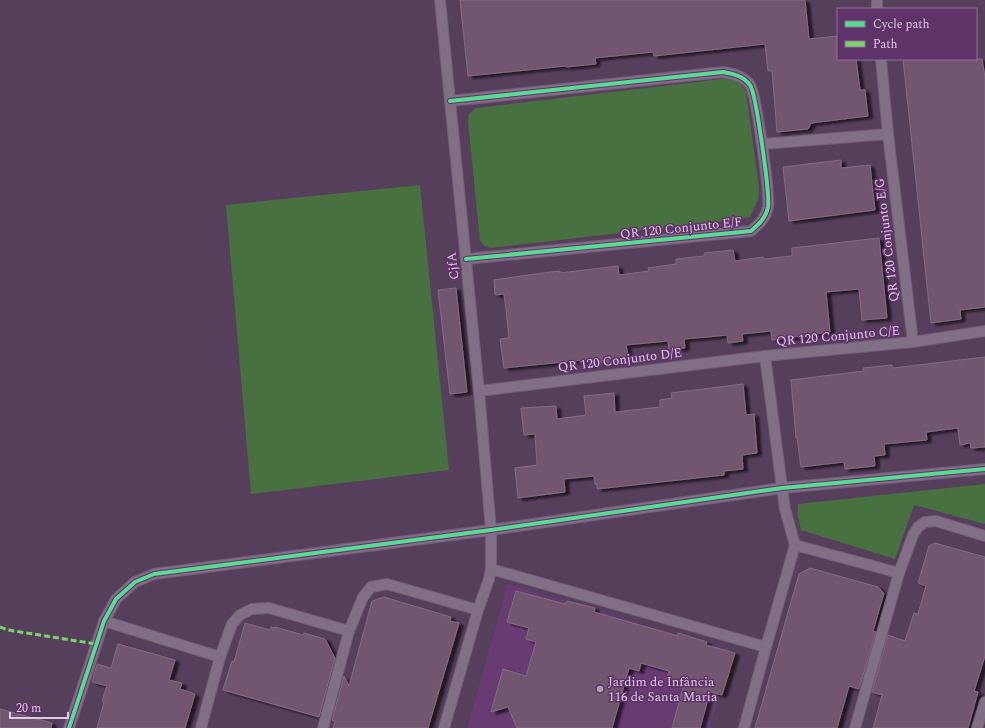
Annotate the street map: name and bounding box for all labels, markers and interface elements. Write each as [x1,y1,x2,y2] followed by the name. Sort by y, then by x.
[837,8,977,60] legend
[873,15,930,34] text: Cycle path
[873,35,898,54] text: Path
[869,177,905,303] street label: QR 120 Conjunto E/G
[619,212,743,244] street label: QR 120 Conjunto E/F
[442,251,464,281] street label: CjfA
[775,321,901,351] street label: QR 120 Conjunto C/E
[557,342,683,378] street label: QR 120 Conjunto D/E
[608,672,718,707] place label: Jardim de Infância 116 de Santa Maria
[595,684,605,694] marker: Jardim de Infância 116 de Santa Maria
[10,694,68,720] scale bar
[16,699,41,718] text: 20 m

